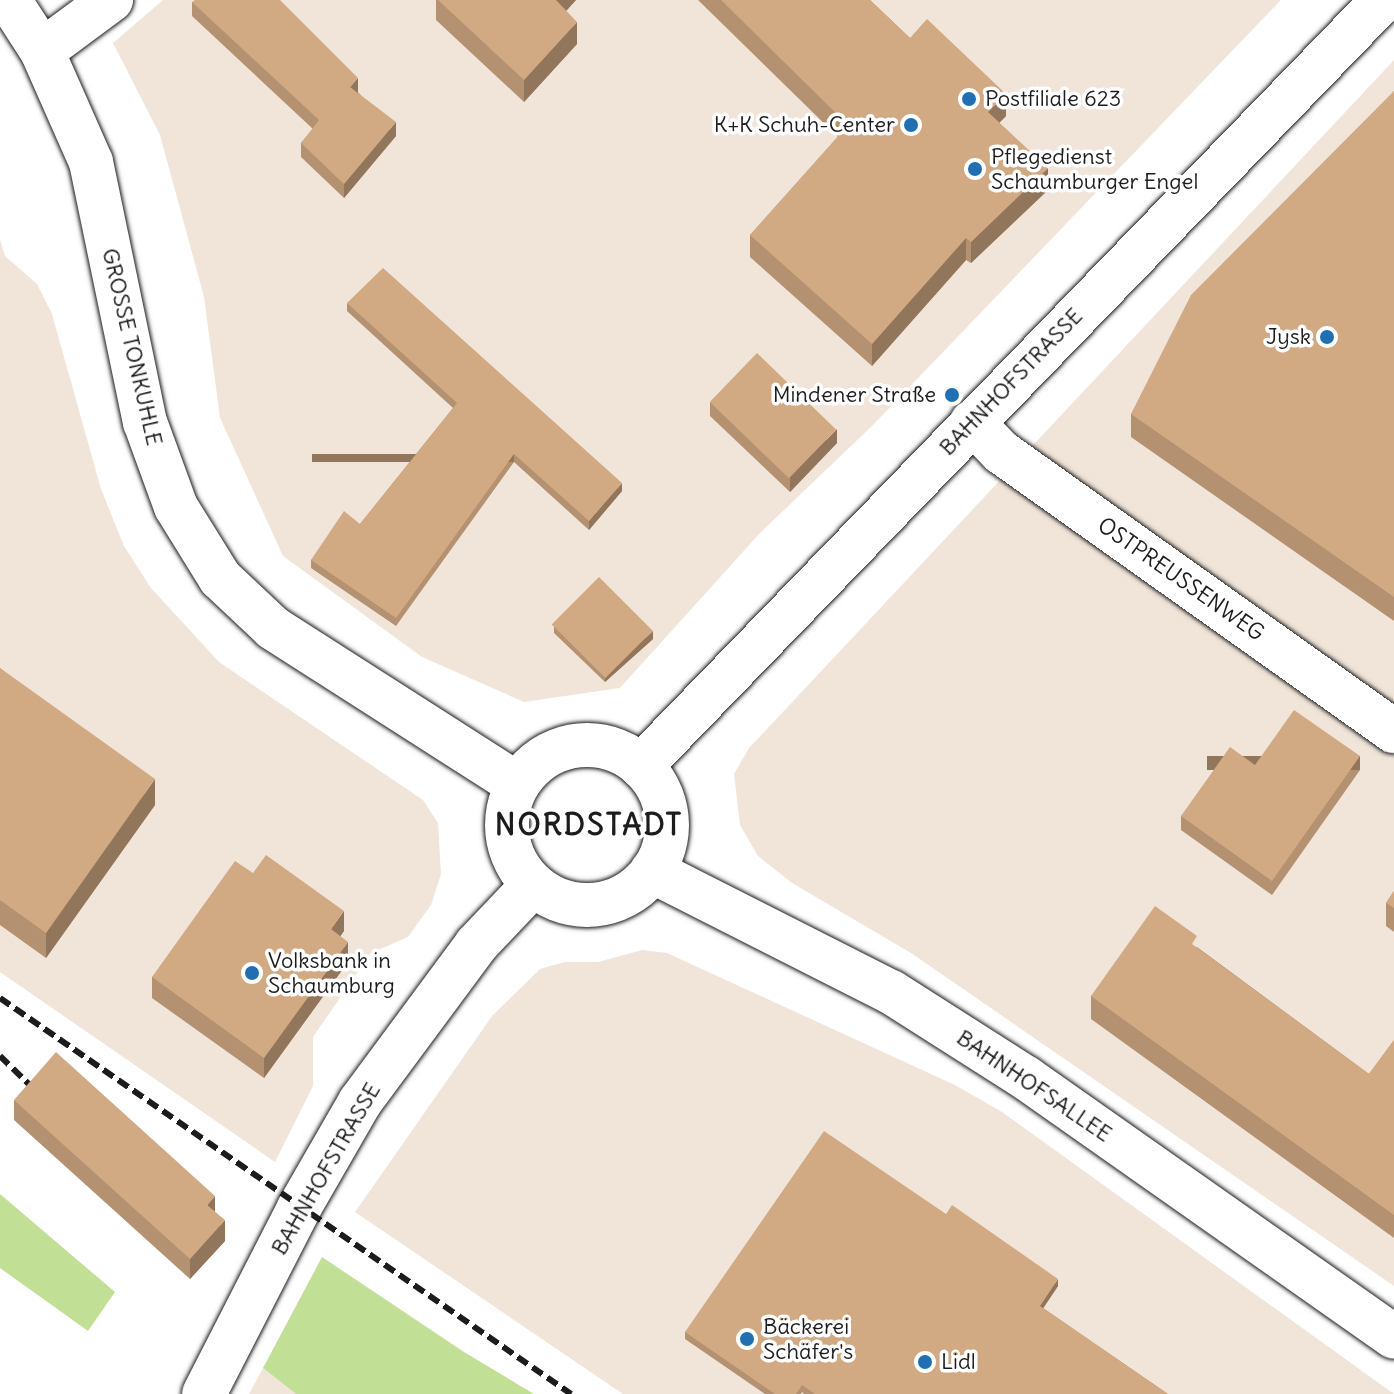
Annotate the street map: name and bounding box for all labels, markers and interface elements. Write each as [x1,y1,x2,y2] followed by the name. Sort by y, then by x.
[985,86,1121,112] place label: Postfiliale 623
[960,90,978,108] marker: Postfiliale 623
[714,112,895,138] place label: K+K Schuh-Center
[902,116,920,134] marker: K+K Schuh-Center
[991,143,1198,194] place label: Pflegedienst Schaumburger Engel
[966,160,984,178] marker: Pflegedienst Schaumburger Engel
[96,246,168,448] street label: GROSSE TONKUHLE
[934,303,1088,461] street label: BAHNHOFSTRASSE
[1266,324,1311,350] place label: Jysk
[1318,328,1336,346] marker: Jysk
[773,382,936,408] place label: Mindener Straße
[943,386,961,404] marker: Mindener Straße
[1093,512,1269,646] street label: OSTPREUSSENWEG
[495,806,683,842] district label: NORDSTADT
[268,947,395,998] place label: Volksbank in Schaumburg
[243,964,261,982] marker: Volksbank in Schaumburg
[952,1024,1116,1148] street label: BAHNHOFSALLEE
[266,1078,386,1260] street label: BAHNHOFSTRASSE
[763,1313,853,1364] place label: Bäckerei Schäfer's
[738,1330,756,1348] marker: Bäckerei Schäfer's
[941,1349,976,1375] place label: Lidl
[916,1353,934,1371] marker: Lidl

